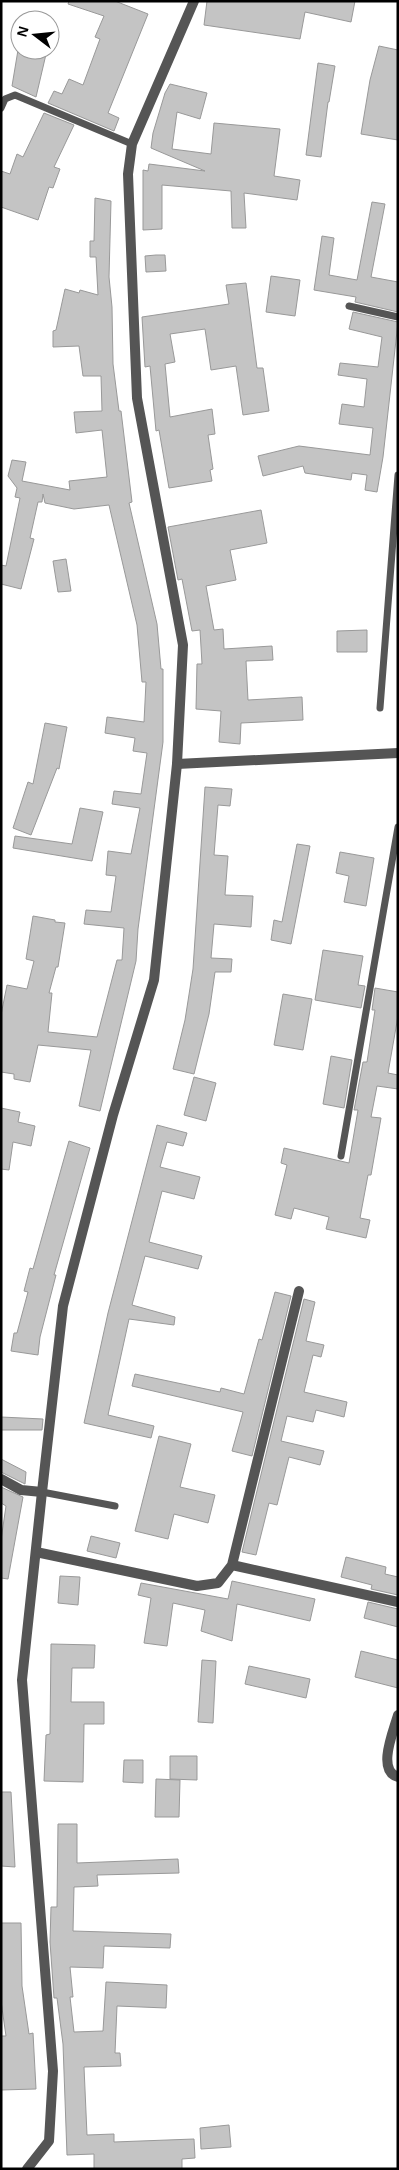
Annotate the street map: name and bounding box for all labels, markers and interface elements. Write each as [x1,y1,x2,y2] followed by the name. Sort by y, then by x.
[10,10,60,60] north arrow
[13,24,32,38] text: N

